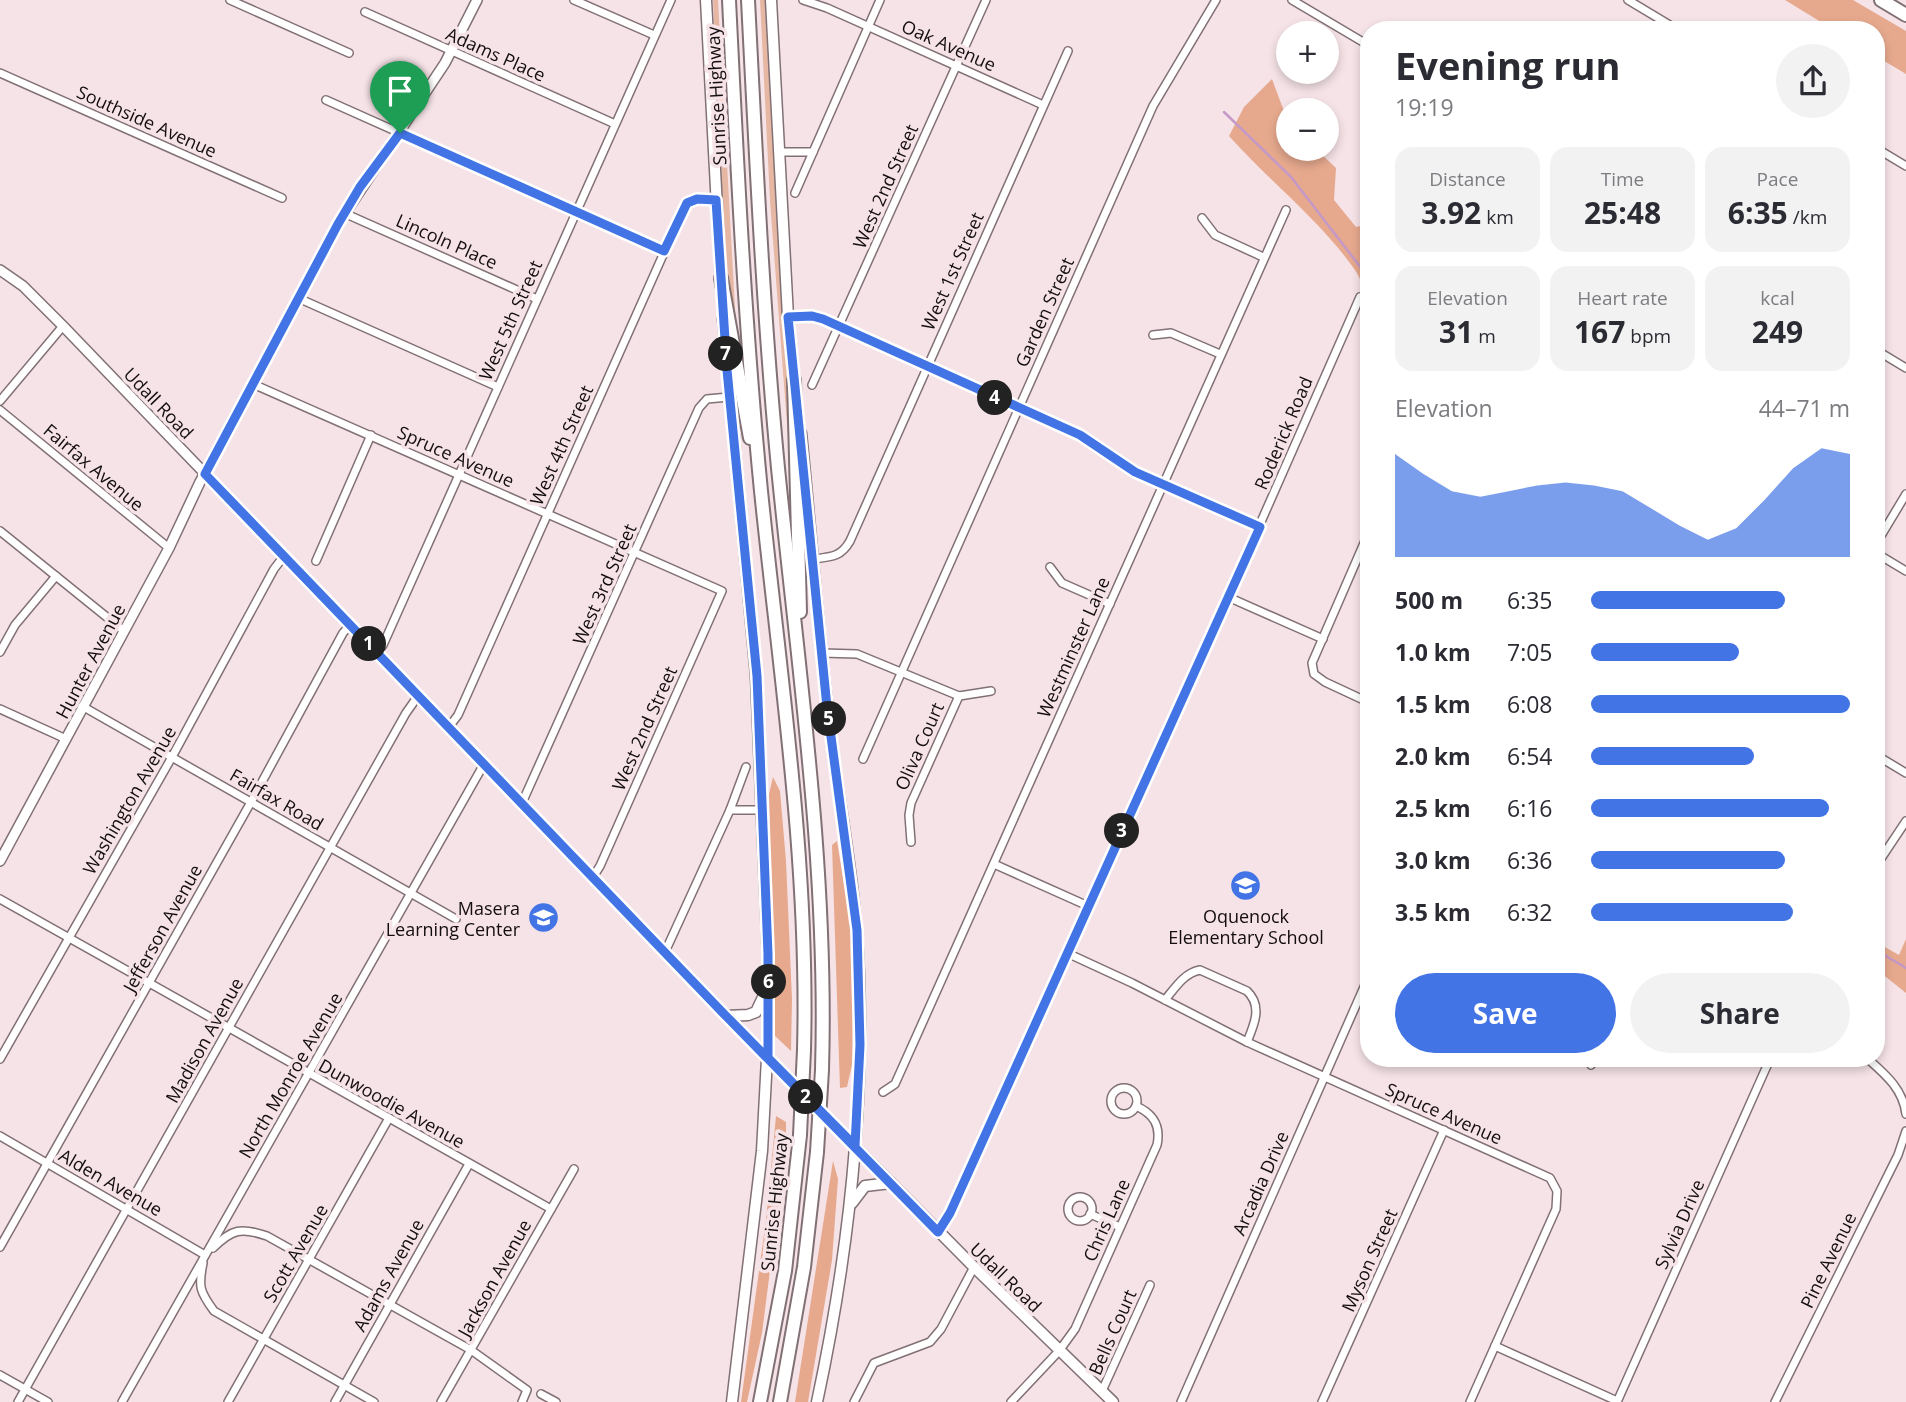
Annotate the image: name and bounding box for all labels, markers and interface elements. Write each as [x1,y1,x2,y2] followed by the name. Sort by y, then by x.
[898,14,1000,76] street label: Oak Avenue
[443,21,549,87] street label: Adams Place
[1276,21,1339,161] map controls
[1276,21,1339,84] button: +
[700,25,732,166] street label: Sunrise Highway
[1395,39,1620,91] text: Evening run
[1776,44,1850,118] button: share
[370,61,430,133] pin
[381,72,419,110] icon: arrive
[73,79,221,163] street label: Southside Avenue
[1395,91,1454,123] text: 19:19
[1276,98,1339,161] button: −
[847,120,923,252] street label: West 2nd Street
[1429,166,1506,192] text: Distance
[1601,166,1644,192] text: Time
[1757,166,1798,192] text: Pace
[1421,192,1481,233] text: 3.92
[1584,192,1661,233] text: 25:48
[1728,192,1788,233] text: 6:35
[1481,204,1514,230] text: km
[1788,204,1827,230] text: /km
[392,208,502,274] street label: Lincoln Place
[915,208,989,334] street label: West 1st Street
[1009,253,1079,371] street label: Garden Street
[473,256,547,384] street label: West 5th Street
[1427,285,1508,311] text: Elevation
[1577,285,1668,311] text: Heart rate
[1760,285,1795,311] text: kcal
[1439,311,1473,352] text: 31
[1574,311,1625,352] text: 167
[1752,311,1803,352] text: 249
[1473,323,1496,349] text: m
[1625,323,1671,349] text: bpm
[708,336,744,372] pin: 7
[720,340,731,366] text: 7
[119,362,199,444] street label: Udall Road
[1248,373,1318,493] street label: Roderick Road
[978,380,1012,416] pin: 4
[524,381,598,509] street label: West 4th Street
[989,384,1000,410] text: 4
[1395,392,1493,424] text: Elevation
[1759,392,1850,424] text: 44–71 m
[39,418,149,516] street label: Fairfax Avenue
[394,420,518,492] street label: Spruce Avenue
[567,520,641,648] street label: West 3rd Street
[1031,573,1115,721] street label: Westminster Lane
[1395,584,1463,616] text: 500 m
[1507,584,1553,616] text: 6:35
[50,599,130,723] street label: Hunter Avenue
[352,626,386,662] pin: 1
[363,630,374,656] text: 1
[1395,636,1471,668] text: 1.0 km
[1507,636,1553,668] text: 7:05
[606,662,682,794] street label: West 2nd Street
[1395,688,1471,720] text: 1.5 km
[1507,688,1553,720] text: 6:08
[889,698,949,794] street label: Oliva Court
[812,702,846,736] pin: 5
[823,705,834,731] text: 5
[77,722,181,878] street label: Washington Avenue
[1395,740,1471,772] text: 2.0 km
[1507,740,1553,772] text: 6:54
[226,763,328,835] street label: Fairfax Road
[1395,792,1471,824] text: 2.5 km
[1507,792,1553,824] text: 6:16
[1104,814,1140,848] pin: 3
[1116,817,1127,843] text: 3
[1395,844,1471,876] text: 3.0 km
[1507,844,1553,876] text: 6:36
[116,860,207,998] street label: Jefferson Avenue
[1229,868,1263,902] school or university icon: Oquenock Elementary School
[386,896,521,941] place label: Masera Learning Center
[1395,896,1471,928] text: 3.5 km
[1507,896,1553,928] text: 6:32
[526,901,560,935] school or university icon: Masera Learning Center
[1168,904,1324,949] place label: Oquenock Elementary School
[752,964,786,1000] pin: 6
[763,968,774,994] text: 6
[160,973,248,1107] street label: Madison Avenue
[1395,973,1616,1053] button: Save
[1630,973,1850,1053] button: Share
[233,988,347,1162] street label: North Monroe Avenue
[315,1053,469,1153] street label: Dunwoodie Avenue
[1382,1077,1506,1149] street label: Spruce Avenue
[788,1080,824,1114] pin: 2
[800,1083,811,1109] text: 2
[1226,1127,1294,1239] street label: Arcadia Drive
[755,1131,793,1272] street label: Sunrise Highway
[55,1143,167,1221] street label: Alden Avenue
[1077,1175,1135,1265] street label: Chris Lane
[1649,1175,1709,1273] street label: Sylvia Drive
[257,1200,333,1306] street label: Scott Avenue
[1336,1205,1402,1315] street label: Myson Street
[1794,1208,1862,1312] street label: Pine Avenue
[347,1215,429,1335] street label: Adams Avenue
[451,1215,536,1343] street label: Jackson Avenue
[965,1237,1047,1317] street label: Udall Road
[1083,1286,1141,1378] street label: Bells Court

